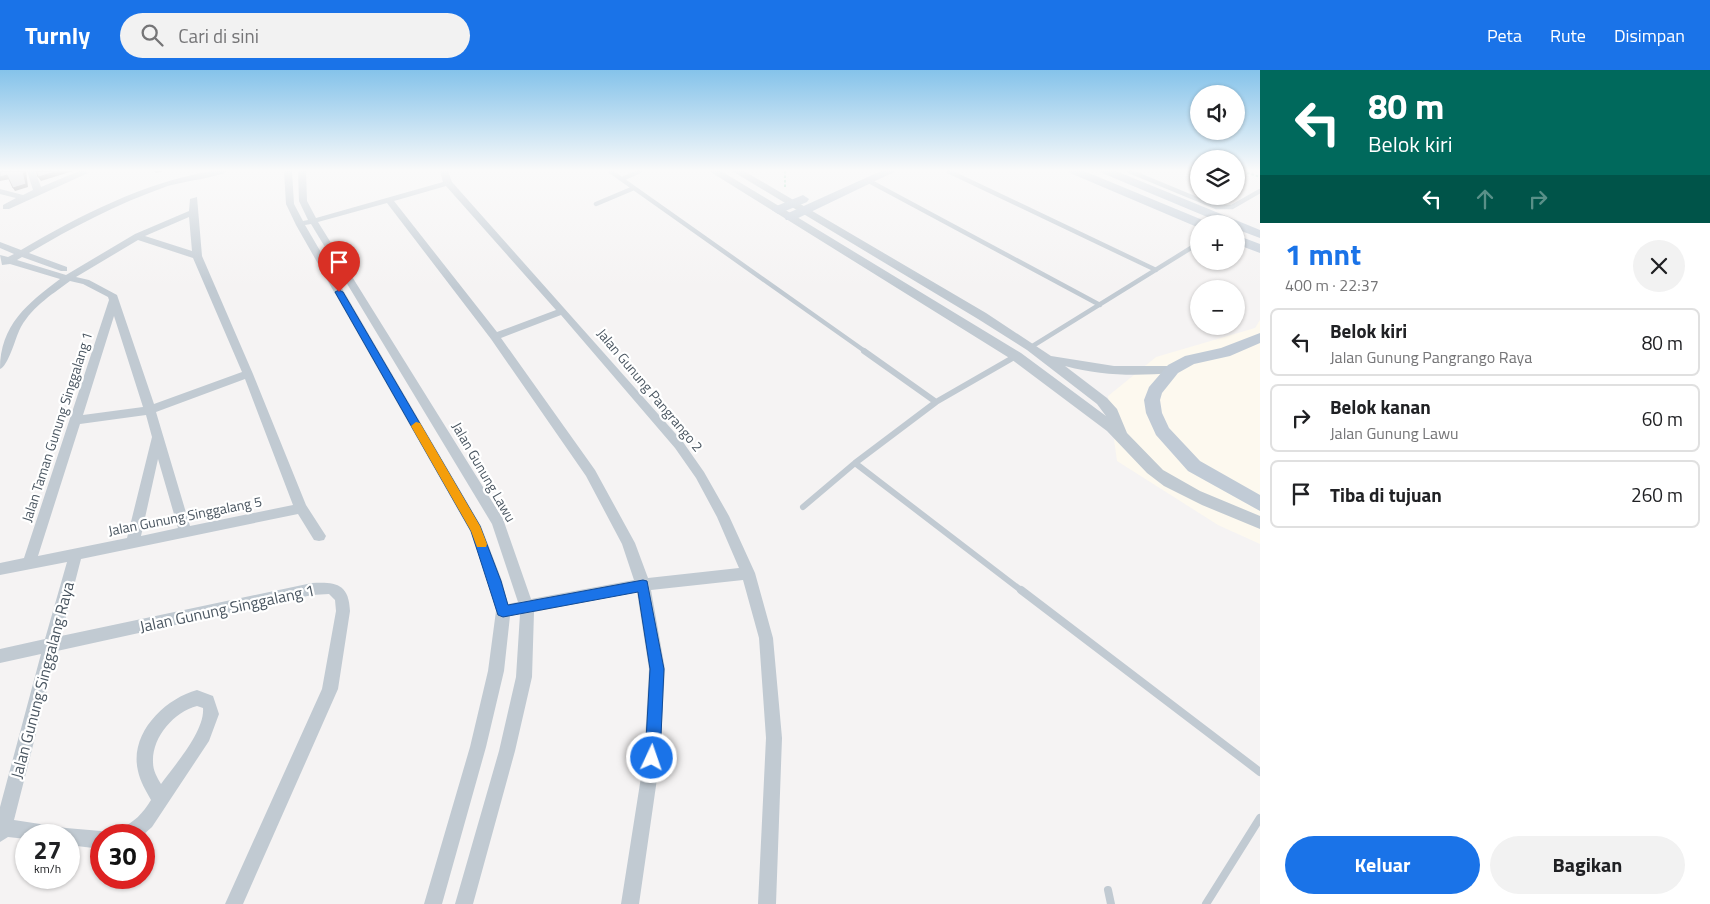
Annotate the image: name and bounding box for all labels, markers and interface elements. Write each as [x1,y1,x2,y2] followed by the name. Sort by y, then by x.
[120,13,470,58] search box
[25,17,90,53] text: Turnly
[138,21,166,49] icon: search
[178,21,259,50] text: Cari di sini
[1487,22,1522,49] text: Peta
[1550,22,1586,49] text: Rute
[1614,22,1685,49] text: Disimpan
[1368,79,1444,133] text: 80 m
[1190,85,1245,335] map controls
[1190,85,1245,140] button: sound
[1285,90,1350,155] icon: left
[1368,127,1453,161] text: Belok kiri
[1190,150,1245,205] button: layers
[1418,185,1446,213] icon: left
[1471,185,1499,213] icon: ahead
[1524,185,1552,213] icon: right
[1190,215,1245,270] button: +
[1285,231,1361,277] text: 1 mnt
[1633,240,1685,292] button: close
[318,241,360,292] pin
[325,248,353,276] icon: arrive
[1285,273,1379,297] text: 400 m · 22:37
[1190,280,1245,335] button: −
[1330,316,1407,345] text: Belok kiri
[592,323,708,456] street label: Jalan Gunung Pangrango 2
[1287,328,1315,356] icon: left
[1642,328,1683,357] text: 80 m
[16,329,97,525] street label: Jalan Taman Gunung Singgalang 1
[1330,345,1532,369] text: Jalan Gunung Pangrango Raya
[1330,392,1431,421] text: Belok kanan
[1287,404,1315,432] icon: right
[1642,404,1683,433] text: 60 m
[447,418,522,526] street label: Jalan Gunung Lawu
[1330,421,1459,445] text: Jalan Gunung Lawu
[1287,480,1315,508] icon: arrive
[1330,480,1442,509] text: Tiba di tujuan
[1631,480,1683,509] text: 260 m
[106,490,264,541] street label: Jalan Gunung Singgalang 5
[137,578,317,638] street label: Jalan Gunung Singgalang 1
[4,579,80,781] street label: Jalan Gunung Singgalang Raya
[625,731,677,783] position arrow
[90,824,155,889] speed limit sign: 30
[33,831,62,869] text: 27
[1285,836,1480,894] button: Keluar
[1490,836,1685,894] button: Bagikan
[34,859,61,878] text: km/h

